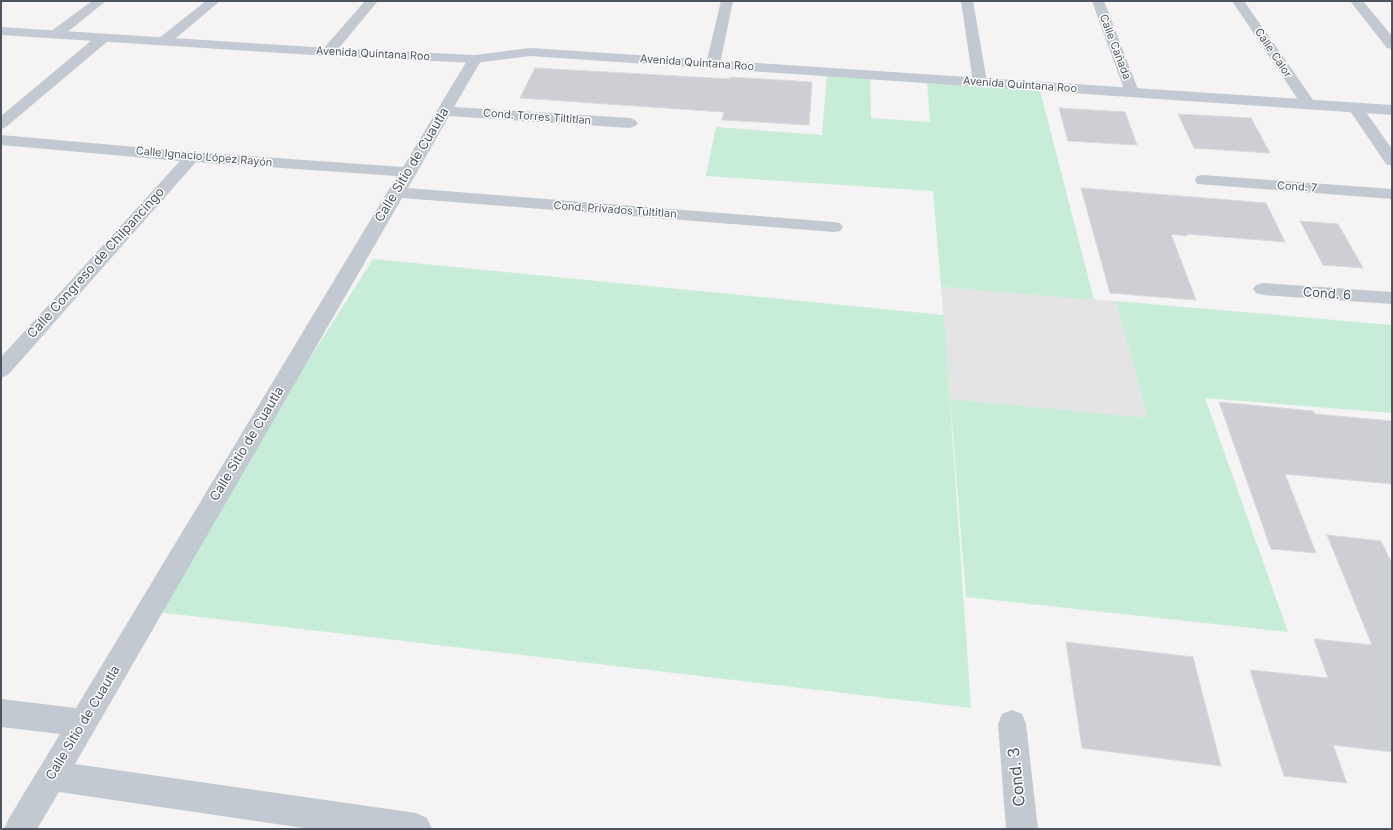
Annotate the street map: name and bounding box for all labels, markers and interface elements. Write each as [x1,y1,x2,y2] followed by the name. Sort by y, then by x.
[1097,12,1133,82] street label: Calle Cañada
[1252,26,1294,80] street label: Calle Calor
[316,44,430,64] street label: Avenida Quintana Roo
[640,52,754,74] street label: Avenida Quintana Roo
[963,74,1077,96] street label: Avenida Quintana Roo
[372,105,452,225] street label: Calle Sitio de Cuautla
[483,107,591,127] street label: Cond. Torres Tiltitlan
[135,144,273,170] street label: Calle Ignacio López Rayón
[1276,179,1318,195] street label: Cond. 7
[24,184,168,342] street label: Calle Congreso de Chilpancingo
[553,199,677,221] street label: Cond. Privados Tultitlan
[1302,285,1352,303] street label: Cond. 6
[207,384,287,504] street label: Calle Sitio de Cuautla
[43,663,123,783] street label: Calle Sitio de Cuautla
[1004,746,1030,808] street label: Cond. 3

